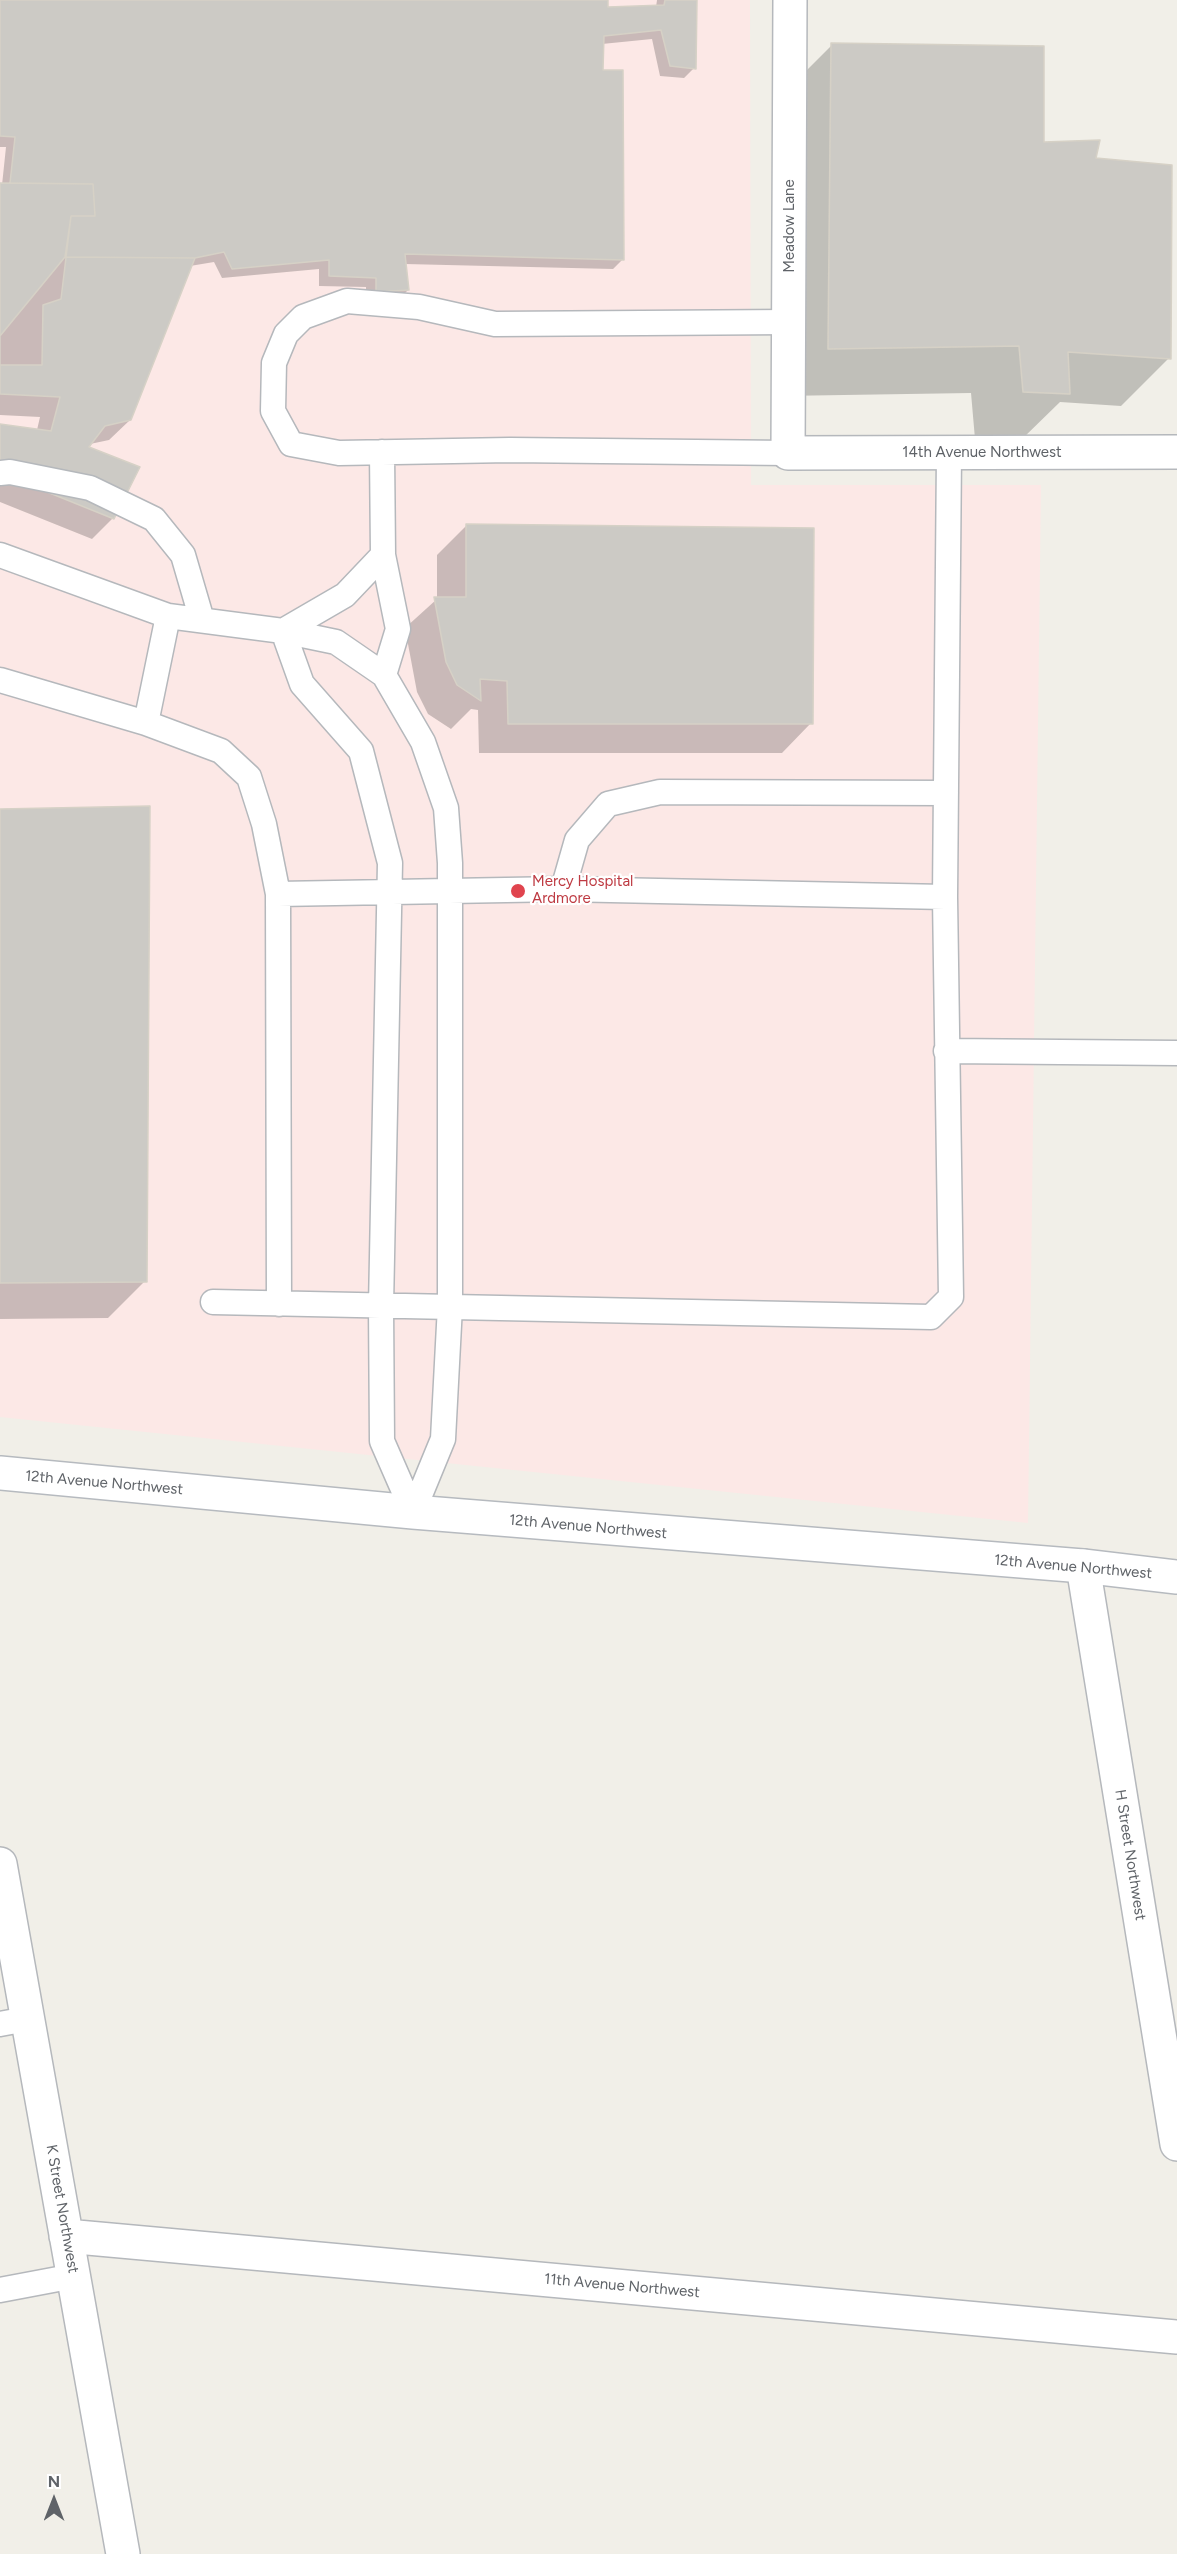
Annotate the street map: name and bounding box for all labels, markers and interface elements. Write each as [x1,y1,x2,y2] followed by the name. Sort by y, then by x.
[781,179,799,273] street label: Meadow Lane
[902,444,1062,462] street label: 14th Avenue Northwest
[532,873,633,908] place label: Mercy Hospital Ardmore
[509,882,527,900] marker: Mercy Hospital Ardmore
[24,1467,184,1499] street label: 12th Avenue Northwest
[508,1511,668,1543] street label: 12th Avenue Northwest
[993,1551,1153,1583] street label: 12th Avenue Northwest
[1111,1788,1149,1922] street label: H Street Northwest
[42,2143,82,2275] street label: K Street Northwest
[543,2270,701,2302] street label: 11th Avenue Northwest
[24,2470,84,2530] north arrow
[48,2472,60,2491] text: N

